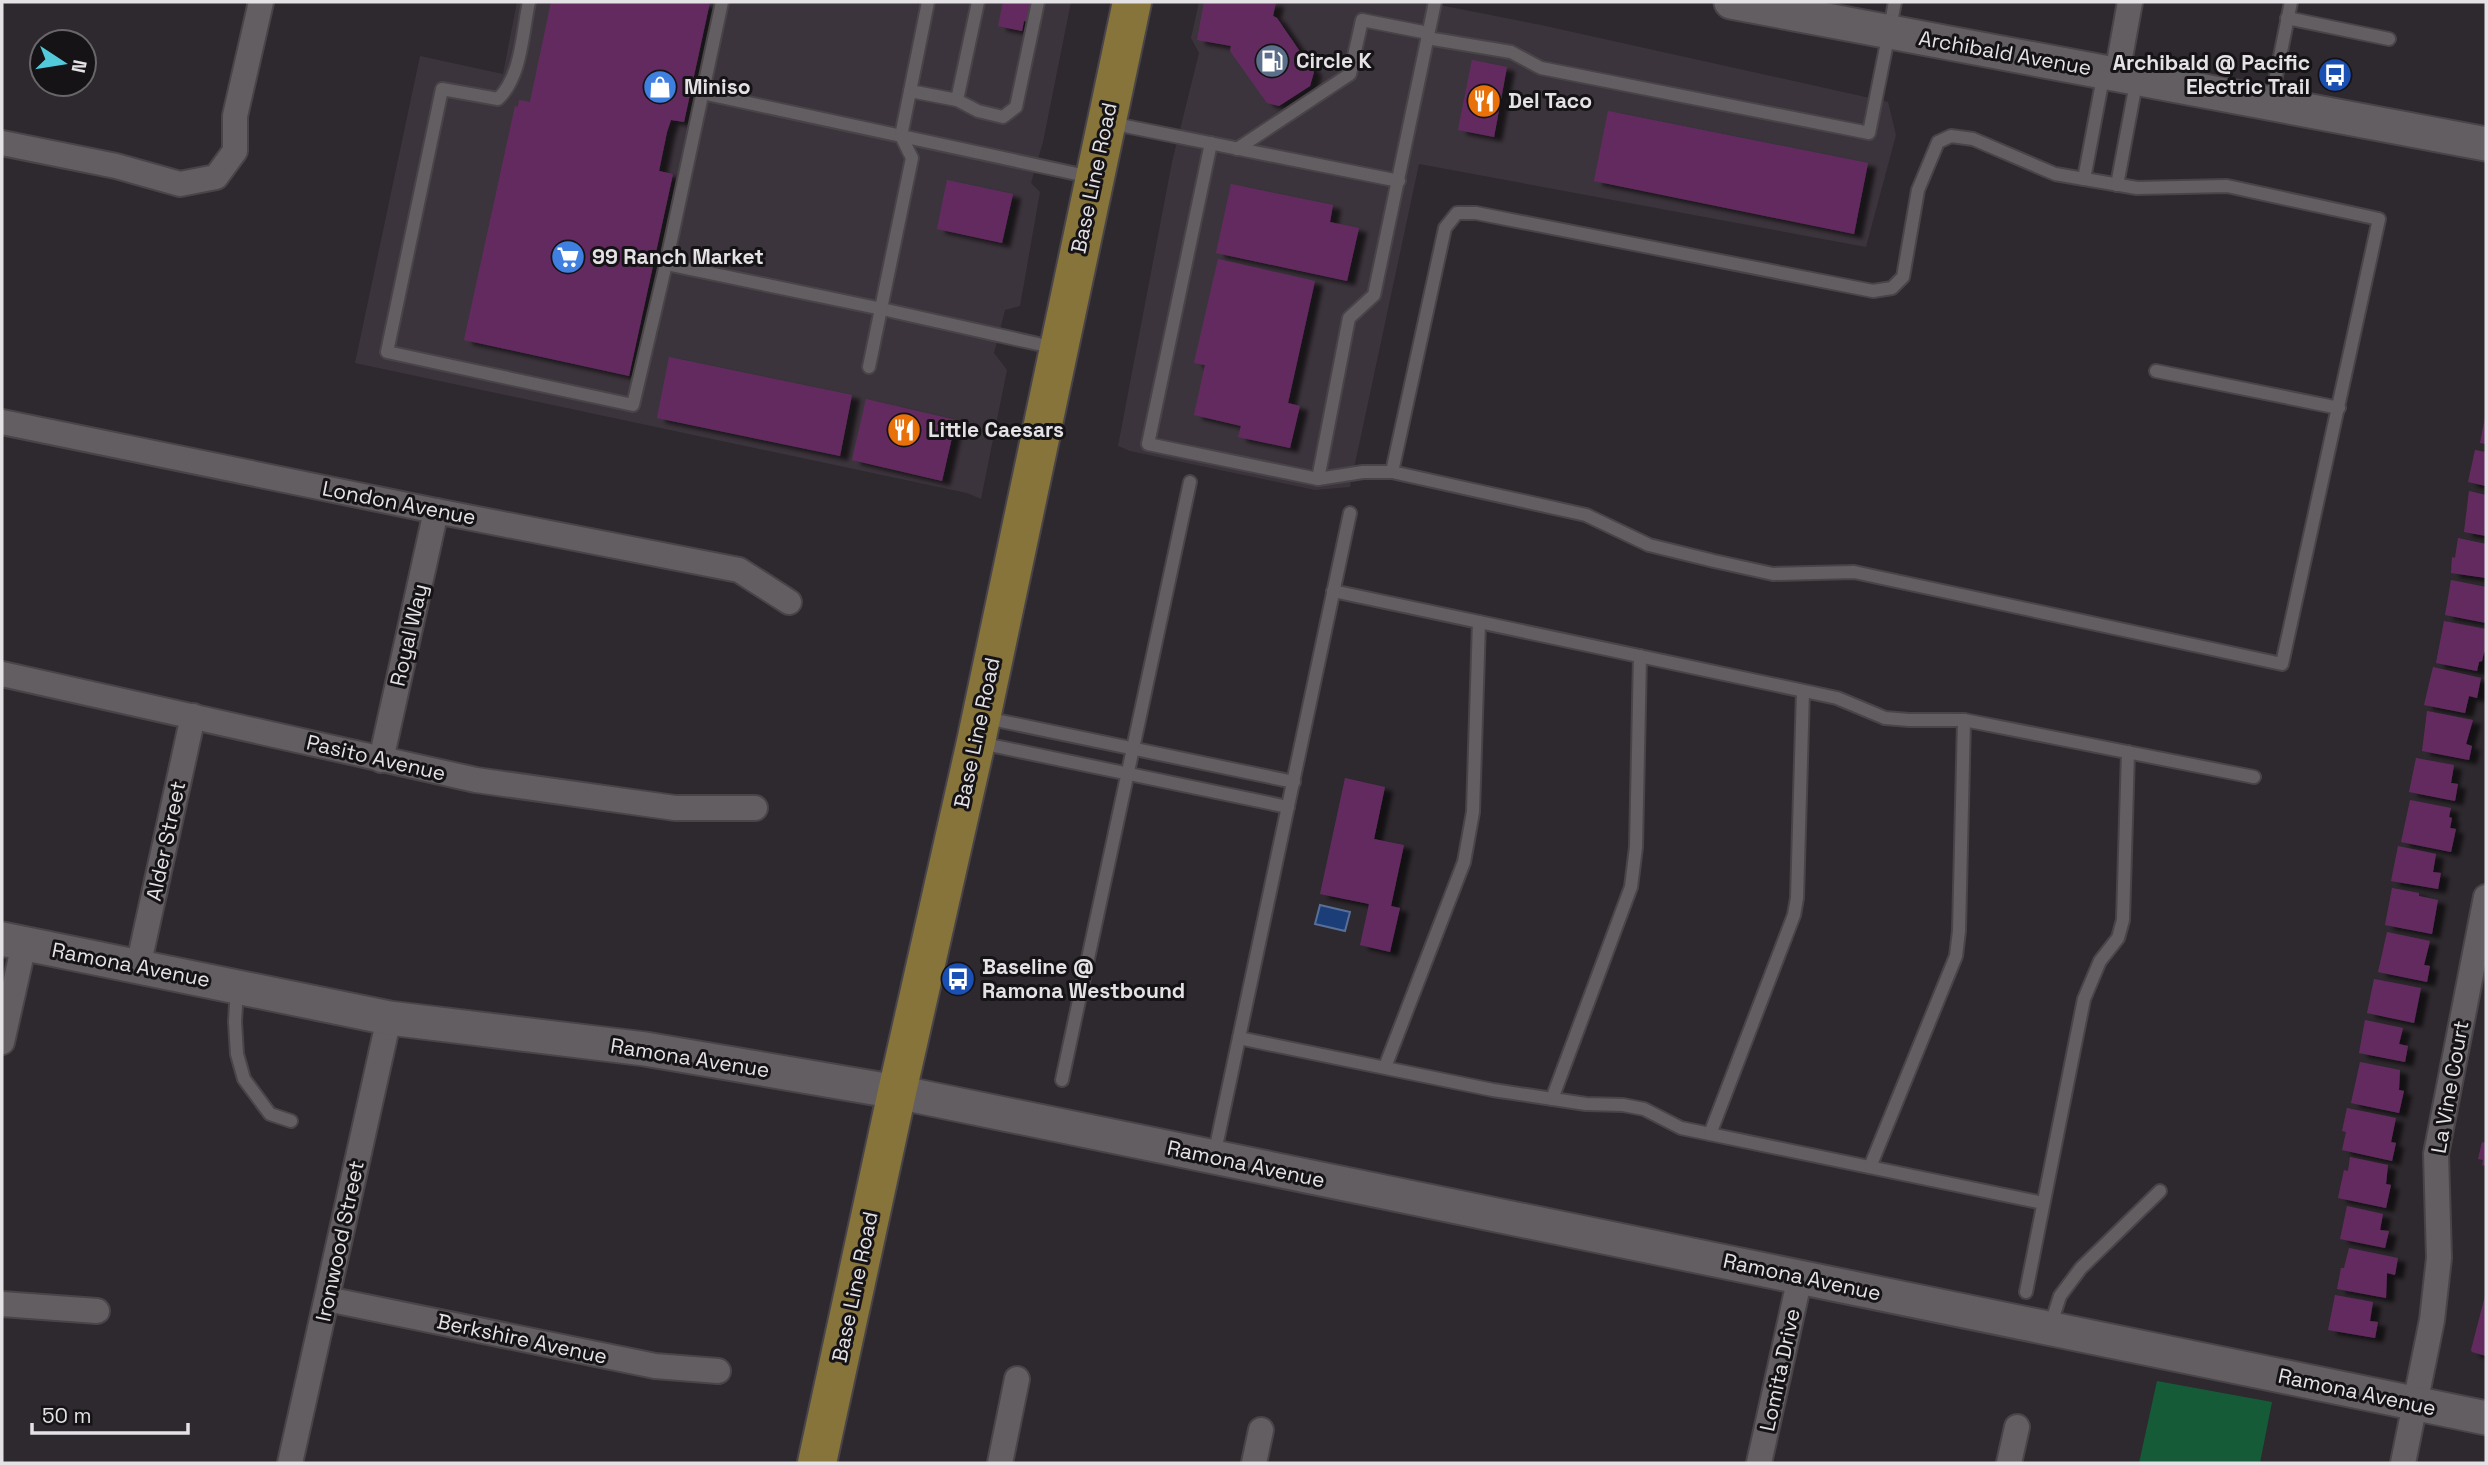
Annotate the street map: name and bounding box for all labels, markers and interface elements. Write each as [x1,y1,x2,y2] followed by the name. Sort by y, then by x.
[1917,24,2094,81] street label: Archibald Avenue
[28,28,98,98] north arrow
[1253,42,1291,80] fuel station icon: Circle K
[1296,47,1372,74] place label: Circle K
[2113,49,2310,100] place label: Archibald @ Pacific Electric Trail
[2316,56,2354,94] bus stop icon: Archibald @ Pacific Electric Trail
[66,58,93,75] text: N
[641,68,679,106] shop icon: Miniso
[684,73,751,100] place label: Miniso
[1465,82,1503,120] restaurant icon: Del Taco
[1508,87,1592,114] place label: Del Taco
[1064,100,1123,256] street label: Base Line Road
[549,238,587,276] supermarket icon: 99 Ranch Market
[592,243,764,270] place label: 99 Ranch Market
[885,411,923,449] restaurant icon: Little Caesars
[928,416,1064,443] place label: Little Caesars
[320,474,478,531] street label: London Avenue
[384,581,433,689] street label: Royal Way
[947,655,1006,811] street label: Base Line Road
[304,728,448,787] street label: Pasito Avenue
[140,779,191,903] street label: Alder Street
[50,936,213,993] street label: Ramona Avenue
[982,953,1185,1004] place label: Baseline @ Ramona Westbound
[939,960,977,998] bus stop icon: Baseline @ Ramona Westbound
[2425,1018,2474,1155] street label: La Vine Court
[609,1032,772,1083] street label: Ramona Avenue
[1165,1134,1327,1193] street label: Ramona Avenue
[309,1158,370,1324] street label: Ironwood Street
[825,1209,884,1365] street label: Base Line Road
[1721,1247,1883,1306] street label: Ramona Avenue
[1753,1306,1806,1434] street label: Lomita Drive
[434,1307,610,1370] street label: Berkshire Avenue
[2276,1362,2438,1421] street label: Ramona Avenue
[32,1392,187,1436] scale bar
[42,1402,92,1429] text: 50 m

